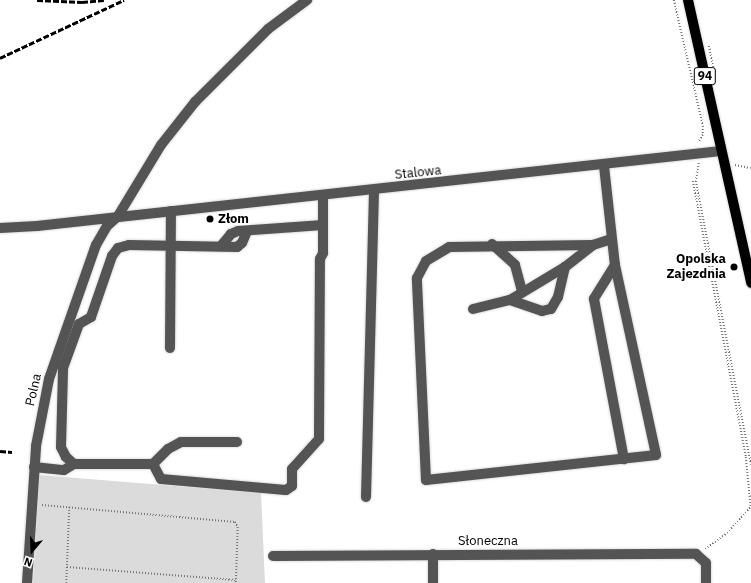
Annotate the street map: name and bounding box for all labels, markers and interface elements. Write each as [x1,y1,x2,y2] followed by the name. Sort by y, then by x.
[693,66,717,86] road number: 94
[394,163,442,183] street label: Stalowa
[218,211,249,227] place label: Złom
[205,214,215,224] marker: Złom
[666,252,726,283] place label: Opolska Zajezdnia
[729,262,739,272] marker: Opolska Zajezdnia
[23,372,45,408] street label: Polna
[12,531,52,571] north arrow
[458,533,518,549] street label: Słoneczna
[22,554,34,570] text: N

